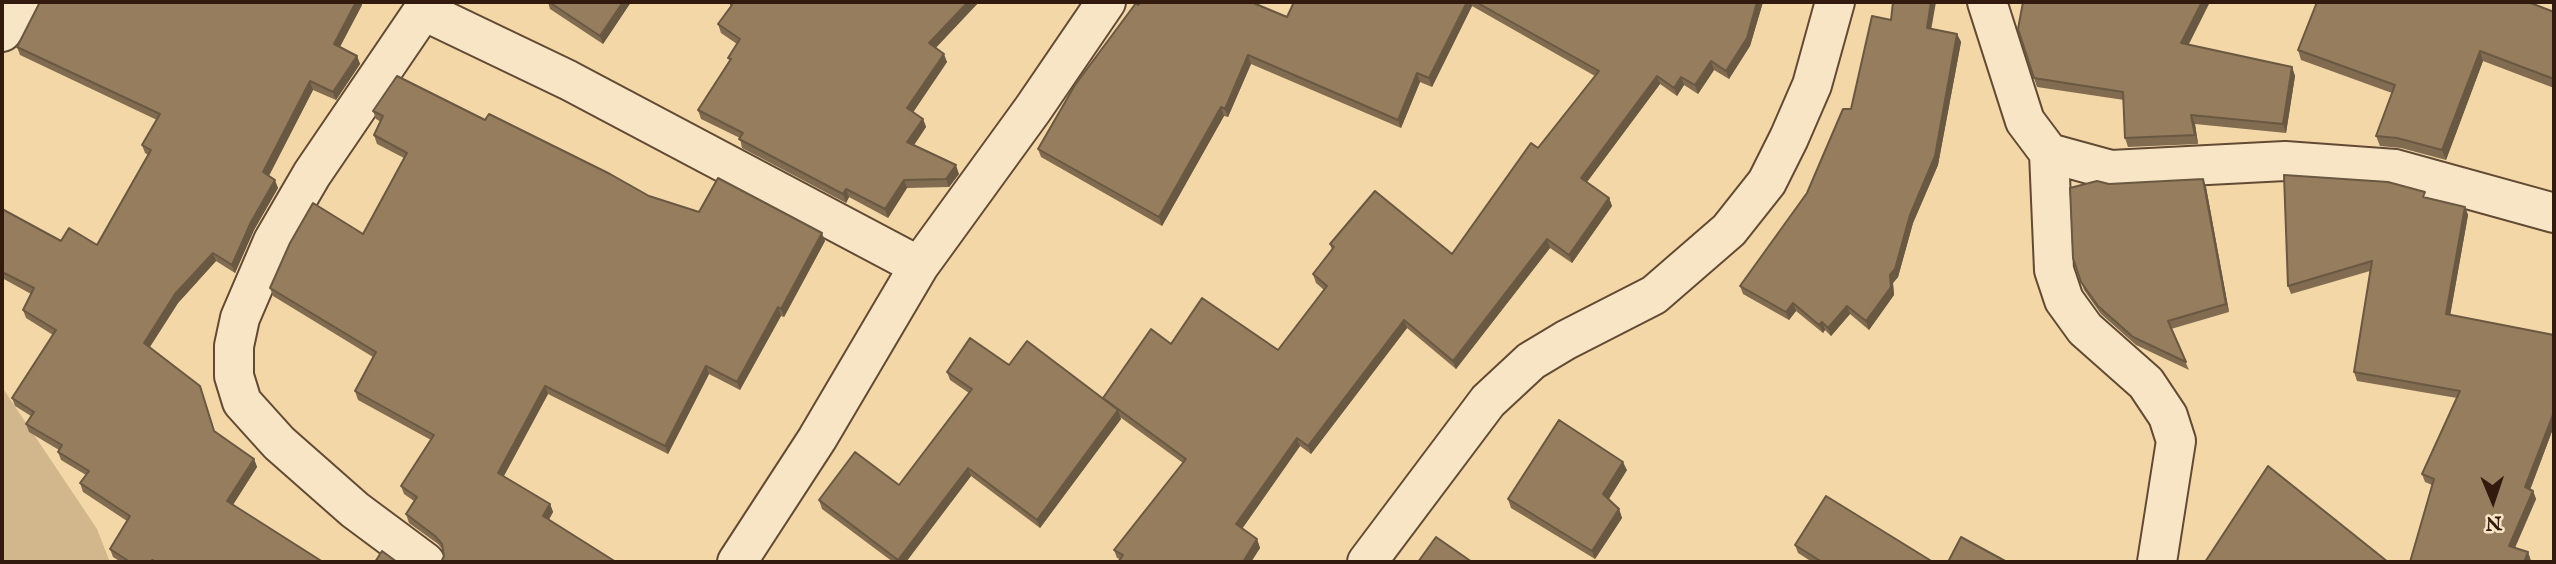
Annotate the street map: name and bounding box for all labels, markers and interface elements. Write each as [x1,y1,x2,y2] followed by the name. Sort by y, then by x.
[2458,466,2528,536] north arrow
[2485,510,2502,534] text: N

